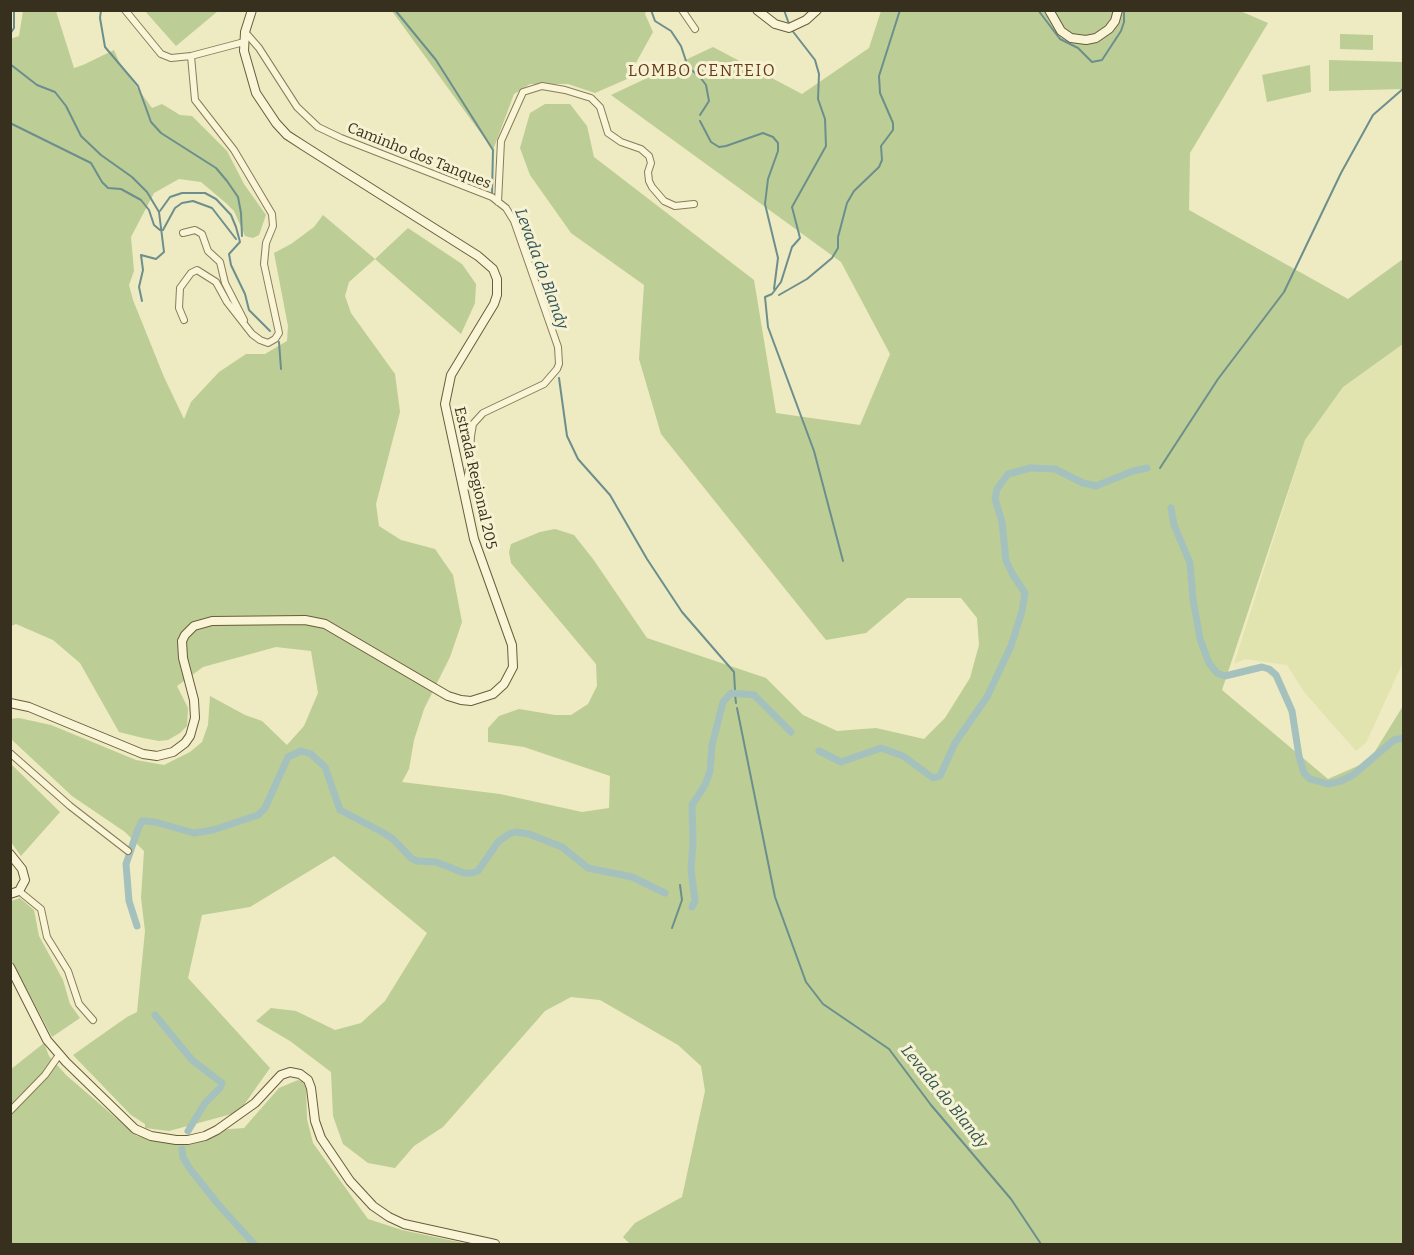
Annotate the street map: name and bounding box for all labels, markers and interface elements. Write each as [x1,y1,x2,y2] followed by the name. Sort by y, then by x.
[628,62,776,82] district label: LOMBO CENTEIO
[344,119,494,193] street label: Caminho dos Tanques
[510,206,572,332] water label: Levada do Blandy
[450,405,500,551] street label: Estrada Regional 205
[897,1042,991,1152] water label: Levada do Blandy

